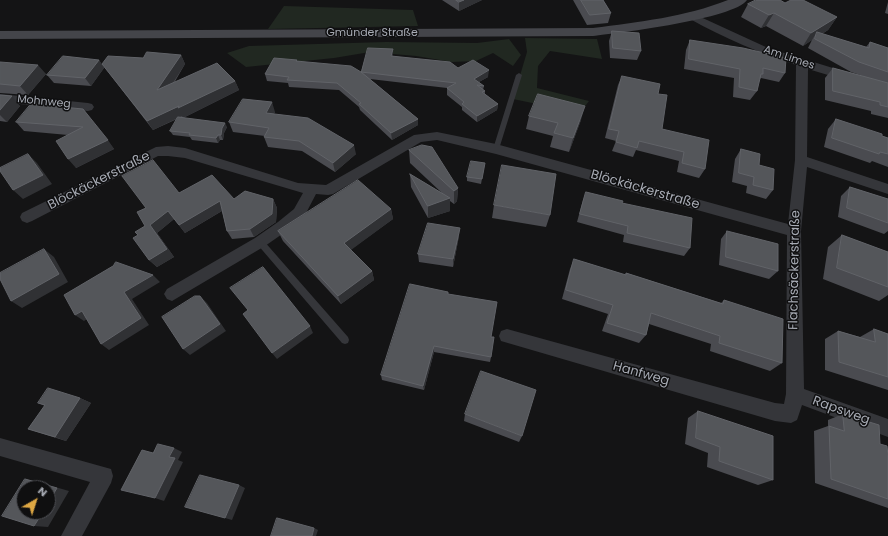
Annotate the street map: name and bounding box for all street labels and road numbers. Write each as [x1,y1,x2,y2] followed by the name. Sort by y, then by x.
[326,26,418,40] street label: Gmünder Straße
[762,43,816,73] street label: Am Limes
[17,93,71,111] street label: Mohnweg
[45,149,153,213] street label: Blöckäckerstraße
[589,167,701,213] street label: Blöckäckerstraße
[786,210,804,330] street label: Flachsäckerstraße
[611,359,671,389] street label: Hanfweg
[810,393,872,429] street label: Rapsweg

